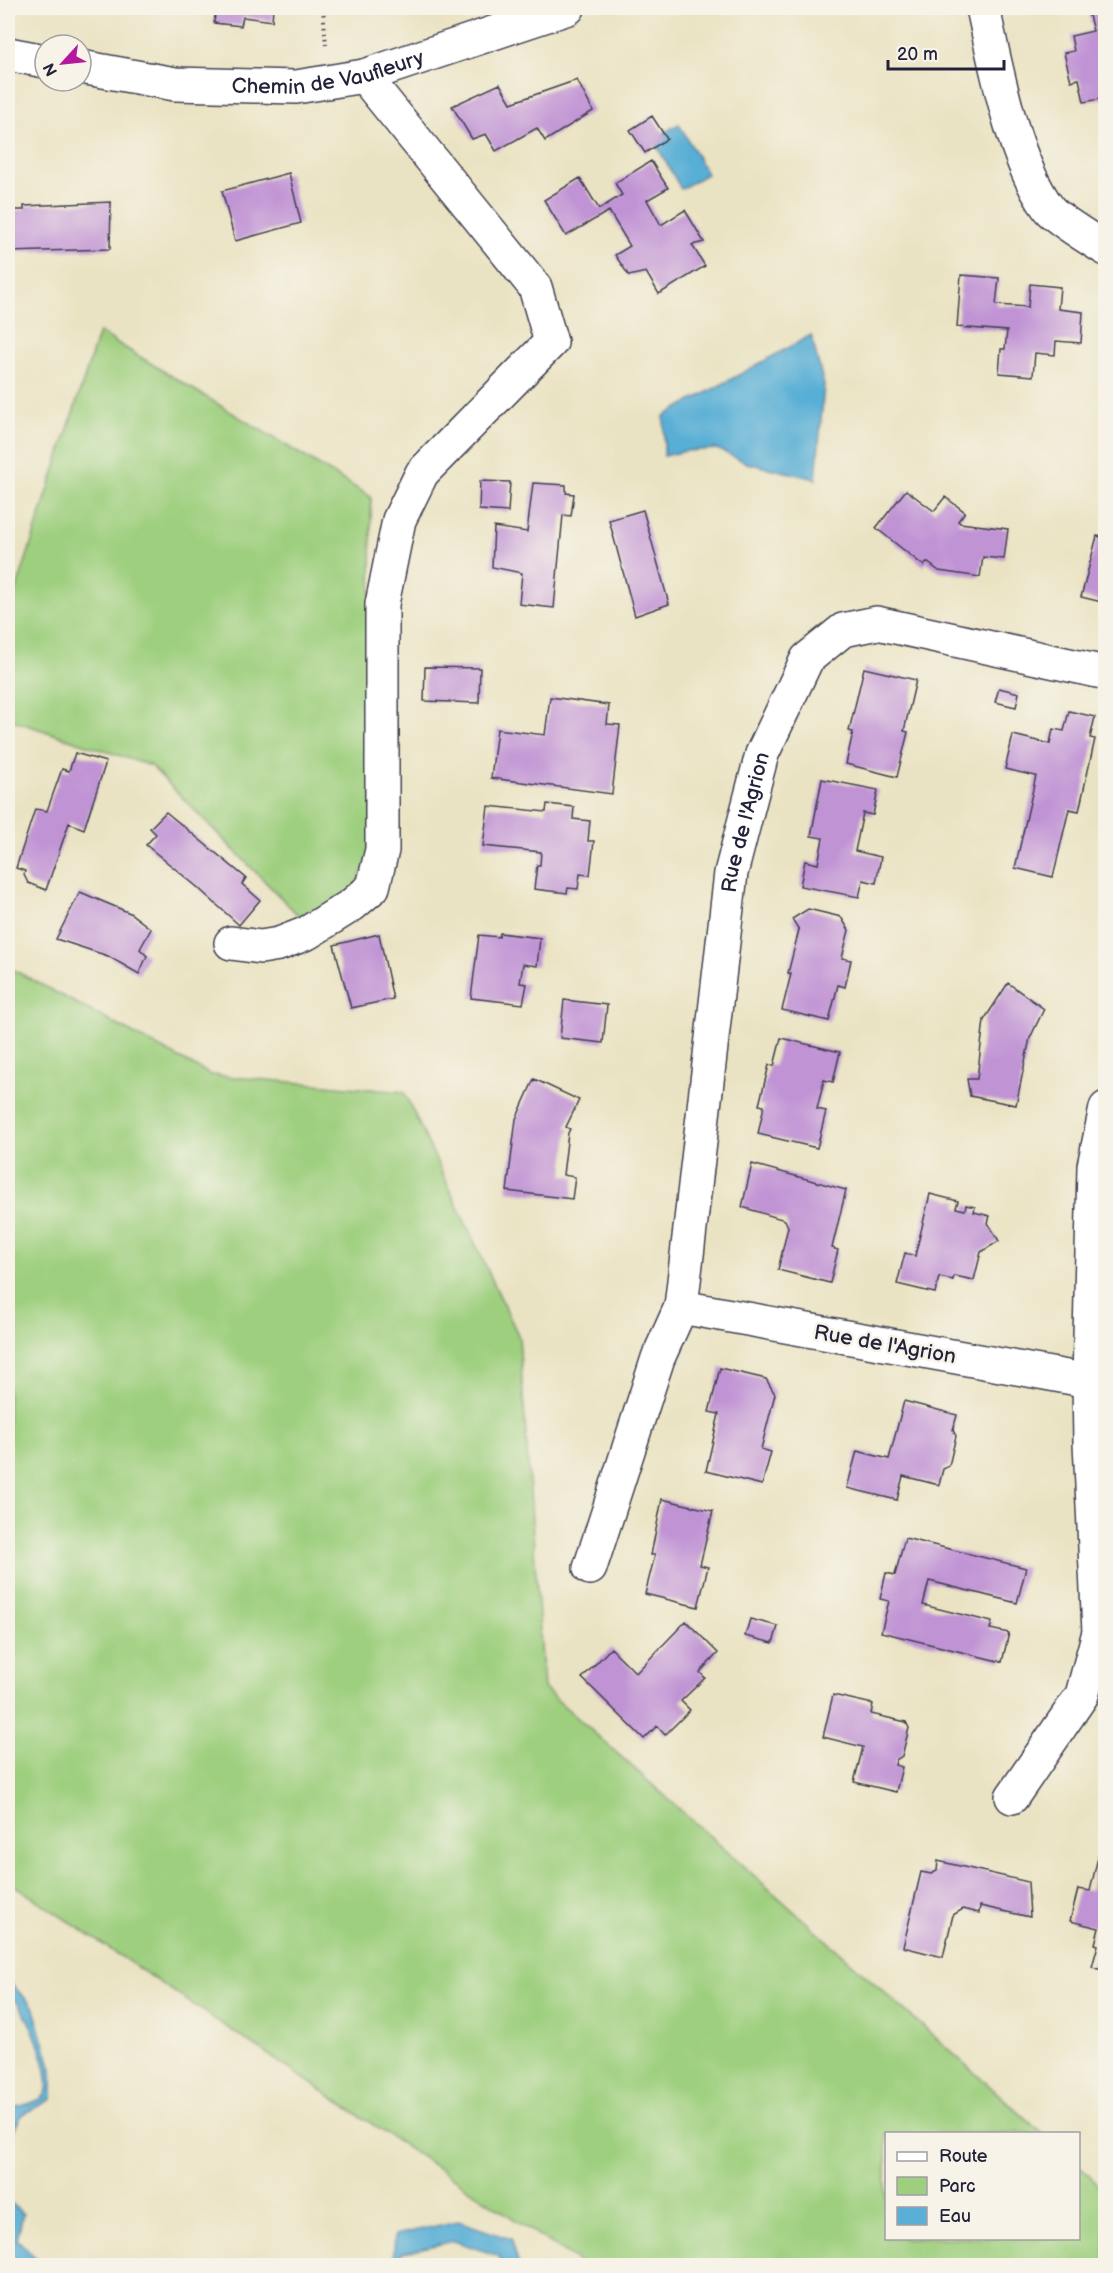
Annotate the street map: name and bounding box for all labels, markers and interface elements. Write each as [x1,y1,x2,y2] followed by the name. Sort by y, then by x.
[33,33,93,93] north arrow
[888,33,1004,71] scale bar
[897,44,938,65] text: 20 m
[231,45,428,100] street label: Chemin de Vaufleury
[40,59,62,79] text: N
[717,750,775,894] street label: Rue de l'Agrion
[812,1320,958,1369] street label: Rue de l'Agrion
[885,2132,1080,2240] legend
[939,2146,988,2167] text: Route
[939,2176,976,2197] text: Parc
[939,2206,971,2227] text: Eau

